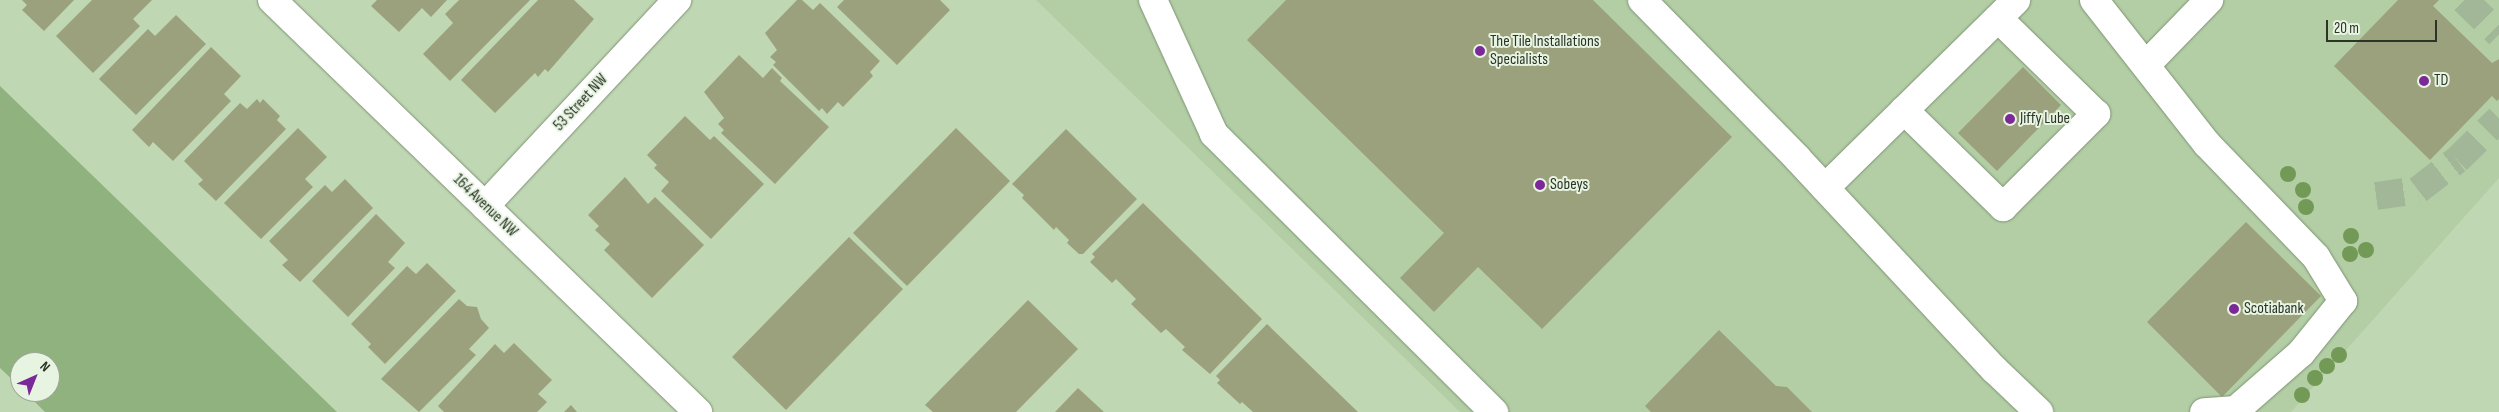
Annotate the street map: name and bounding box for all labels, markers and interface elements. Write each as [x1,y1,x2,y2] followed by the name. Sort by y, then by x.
[2329,10,2440,42] scale bar
[2334,19,2359,38] text: 20 m
[1490,32,1600,70] place label: The Tile Installations Specialists
[1474,45,1486,57] marker: The Tile Installations Specialists
[550,71,612,135] street label: 53 Street NW
[2434,71,2448,91] place label: TD
[2418,75,2430,87] marker: TD
[2020,109,2070,129] place label: Jiffy Lube
[2004,113,2016,125] marker: Jiffy Lube
[449,170,521,242] street label: 164 Avenue NW
[1550,175,1588,195] place label: Sobeys
[1534,179,1546,191] marker: Sobeys
[2244,299,2304,319] place label: Scotiabank
[2228,303,2240,315] marker: Scotiabank
[10,352,60,402] north arrow
[36,358,54,375] text: N

